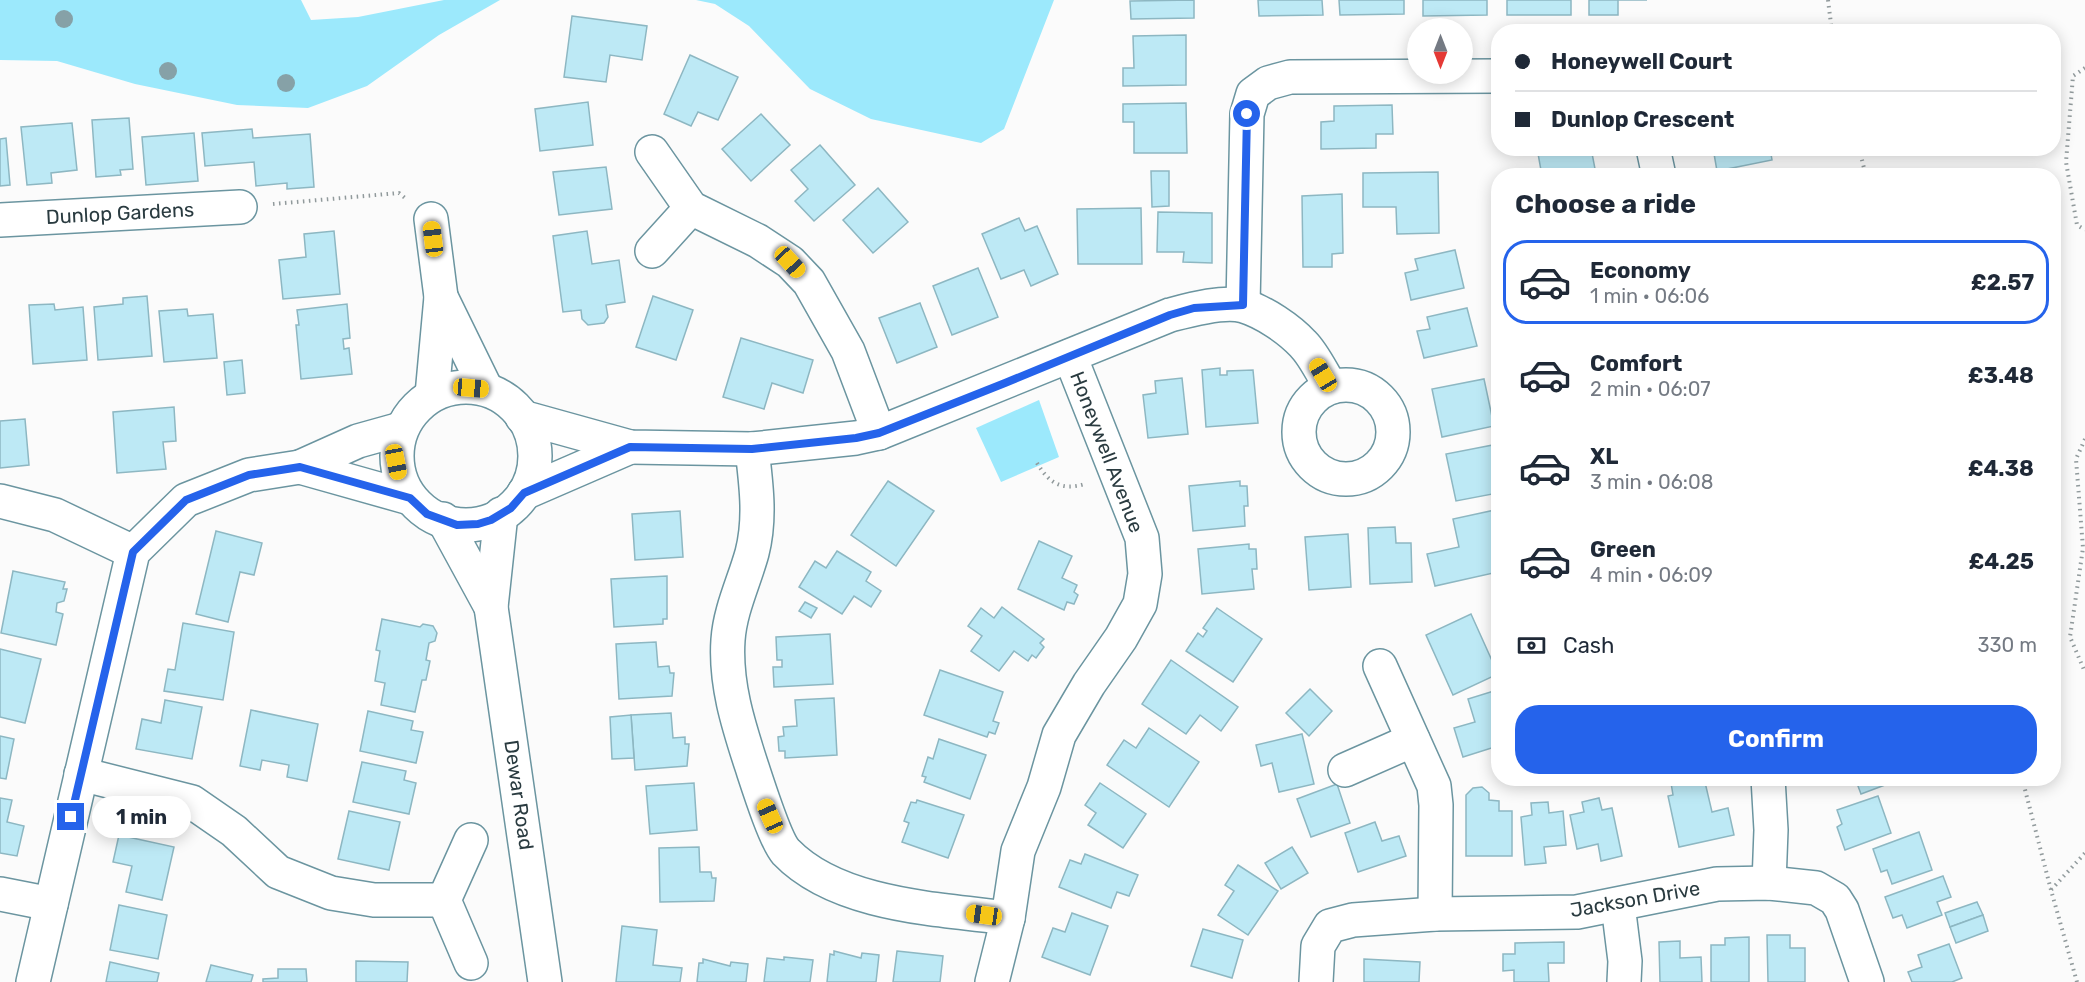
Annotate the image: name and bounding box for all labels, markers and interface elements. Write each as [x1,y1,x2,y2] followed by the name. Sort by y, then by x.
[1407,18,1473,84] north arrow
[1407,18,1473,84] map controls
[1551,48,1732,75] text: Honeywell Court
[1233,100,1260,127] route start
[1551,106,1734,133] text: Dunlop Crescent
[1515,188,1696,220] text: Choose a ride
[45,197,195,229] street label: Dunlop Gardens
[422,220,444,258] car
[771,243,809,281] car
[1518,255,1572,309] icon: car
[1590,257,1691,284] text: Economy
[1971,269,2034,296] text: £2.57
[1590,284,1709,308] text: 1 min · 06:06
[1518,348,1572,402] icon: car
[1590,350,1682,377] text: Comfort
[1306,355,1340,395] car
[1968,362,2034,389] text: £3.48
[1065,368,1149,536] street label: Honeywell Avenue
[452,377,490,399] car
[1590,377,1711,401] text: 2 min · 06:07
[1518,441,1572,495] icon: car
[384,443,408,481] car
[1590,443,1618,470] text: XL
[1968,455,2034,482] text: £4.38
[1590,470,1713,494] text: 3 min · 06:08
[1518,534,1572,588] icon: car
[1590,536,1656,563] text: Green
[1969,548,2034,575] text: £4.25
[1590,563,1713,587] text: 4 min · 06:09
[1515,629,1548,662] icon: cash
[1563,632,1614,659] text: Cash
[1978,633,2037,657] text: 330 m
[1515,705,2037,774] button: Confirm
[499,738,539,852] street label: Dewar Road
[92,796,191,838] callout: 1 min
[754,796,786,836] car
[57,803,84,830] route end
[116,805,167,829] text: 1 min
[1568,876,1702,922] street label: Jackson Drive
[965,904,1003,926] car

